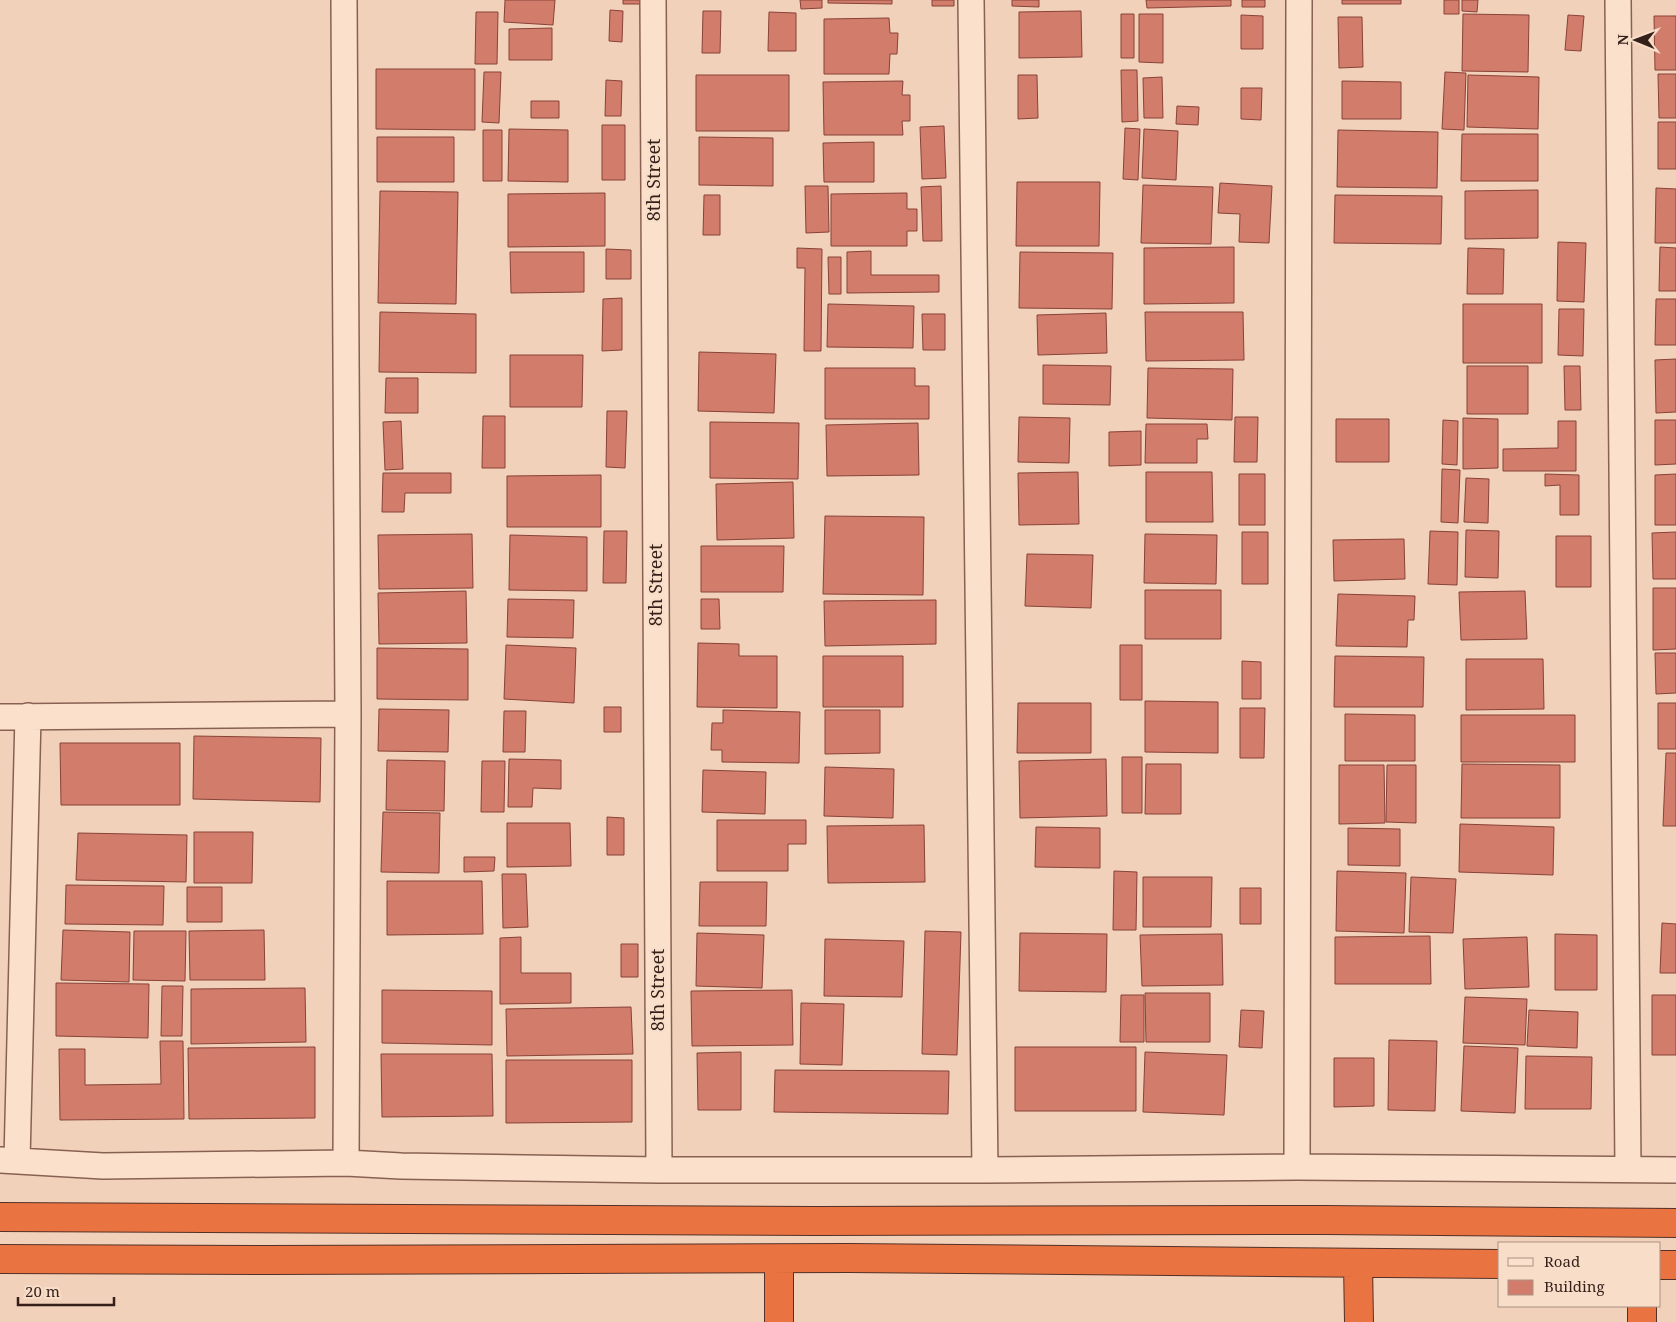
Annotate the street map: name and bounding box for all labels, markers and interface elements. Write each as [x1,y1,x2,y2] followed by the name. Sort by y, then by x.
[1611,15,1661,65] north arrow
[1613,34,1632,45] text: N
[641,139,665,221] street label: 8th Street
[643,544,667,626] street label: 8th Street
[645,949,669,1031] street label: 8th Street
[1498,1242,1661,1307] legend
[1544,1251,1580,1271] text: Road
[18,1274,114,1306] scale bar
[1544,1276,1605,1296] text: Building
[25,1281,60,1301] text: 20 m

